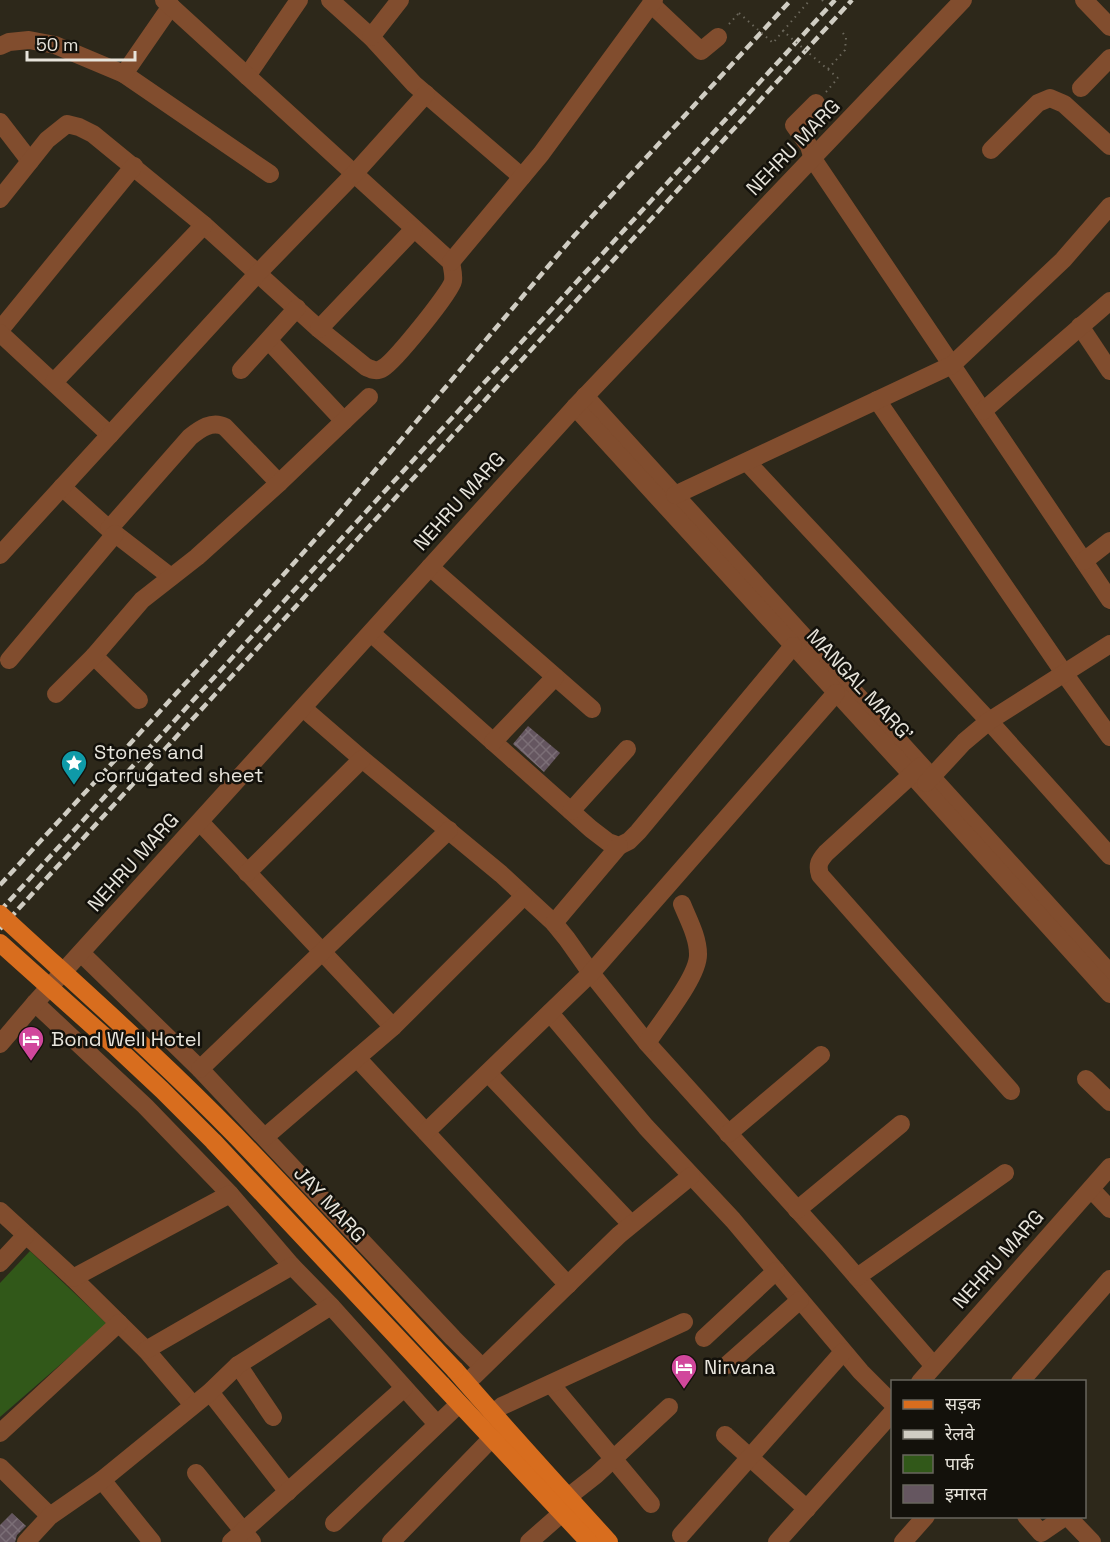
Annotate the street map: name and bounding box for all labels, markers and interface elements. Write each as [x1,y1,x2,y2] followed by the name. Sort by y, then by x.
[27,24,135,62] scale bar
[36,33,78,56] text: 50 m
[740,93,846,201] street label: NEHRU MARG
[408,446,510,556] street label: NEHRU MARG
[801,623,919,747] street label: MANGAL MARG'
[94,739,263,788] place label: Stones and corrugated sheet
[59,748,89,786] place icon: Stones and corrugated sheet
[82,807,184,917] street label: NEHRU MARG
[16,1024,46,1062] hotel icon: Bond Well Hotel
[51,1026,201,1052] place label: Bond Well Hotel
[288,1160,372,1248] street label: JAY MARG
[947,1204,1049,1314] street label: NEHRU MARG
[669,1352,699,1390] hotel icon: Nirvana
[704,1354,775,1380] place label: Nirvana
[891,1380,1086,1518] legend
[945,1392,982,1415] text: सड़क
[944,1422,976,1445] text: रेलवे
[945,1452,975,1475] text: पार्क
[945,1482,988,1505] text: इमारत

